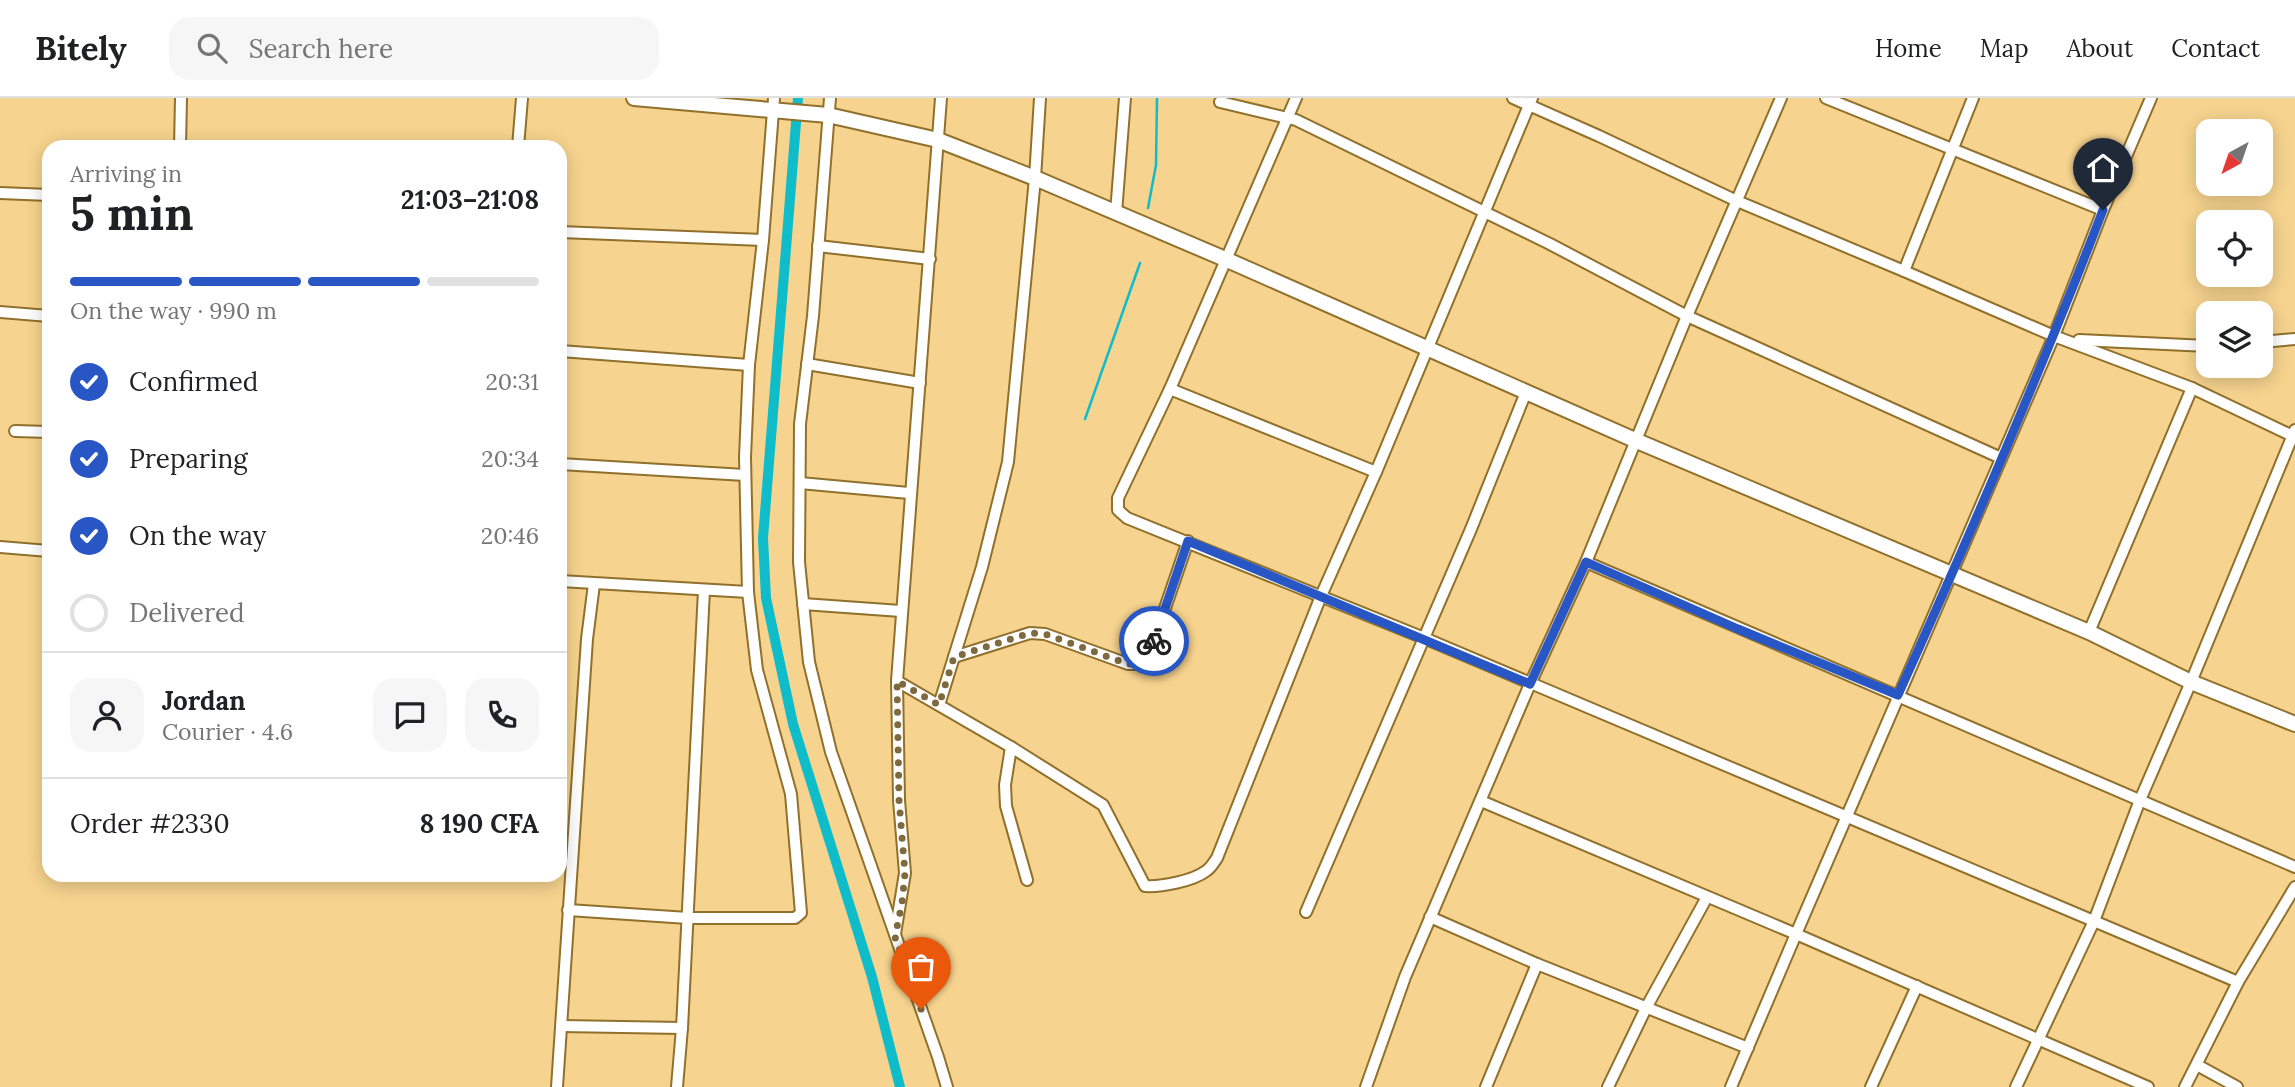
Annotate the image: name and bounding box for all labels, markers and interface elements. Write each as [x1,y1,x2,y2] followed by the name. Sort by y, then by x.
[169,17,659,80] search box
[35,27,127,69] text: Bitely
[193,29,231,67] icon: search
[249,32,393,65] text: Search here
[1875,33,1942,64] text: Home
[1980,33,2029,64] text: Map
[2067,33,2133,64] text: About
[2171,33,2260,64] text: Contact
[2196,119,2273,196] north arrow
[2196,119,2273,378] map controls
[2073,138,2133,210] pin
[2084,149,2122,187] icon: home
[70,159,182,188] text: Arriving in
[401,183,539,216] text: 21:03–21:08
[70,184,194,243] text: 5 min
[2196,210,2273,287] button: locate
[70,296,277,325] text: On the way · 990 m
[2196,301,2273,378] button: layers
[70,363,108,401] icon: check
[129,365,258,398] text: Confirmed
[485,367,539,396] text: 20:31
[70,440,108,478] icon: check
[129,442,248,475] text: Preparing
[481,444,539,473] text: 20:34
[70,517,108,555] icon: check
[129,519,266,552] text: On the way
[481,521,539,550] text: 20:46
[129,596,245,629] text: Delivered
[1119,606,1189,676] courier
[1135,622,1173,660] icon: bike
[70,678,144,752] button: person
[373,678,447,752] button: chat
[465,678,539,752] button: phone
[162,684,246,717] text: Jordan
[162,717,293,746] text: Courier · 4.6
[70,807,230,840] text: Order #2330
[420,807,539,840] text: 8 190 CFA
[891,937,951,1009] pin
[902,948,940,986] icon: bag

